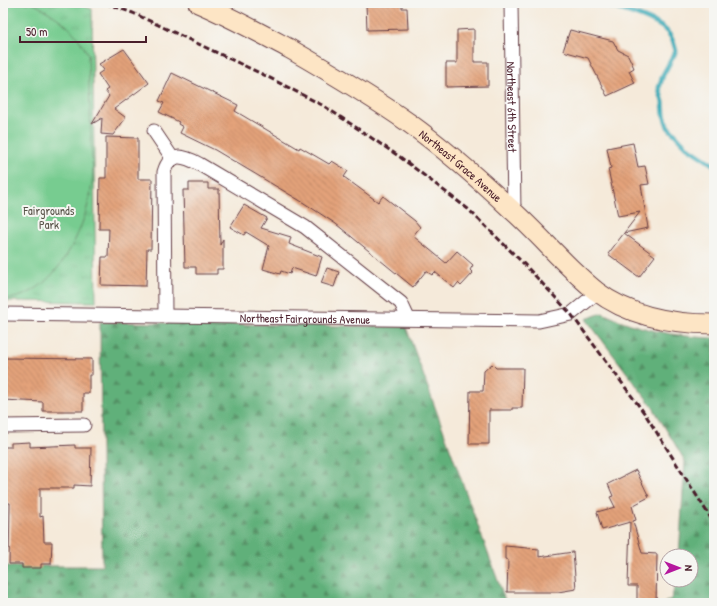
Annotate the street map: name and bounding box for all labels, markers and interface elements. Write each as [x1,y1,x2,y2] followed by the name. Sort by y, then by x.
[20,18,146,44] scale bar
[26,23,47,40] text: 50 m
[503,61,522,153] street label: Northeast 6th Street
[416,125,506,206] street label: Northeast Grace Avenue
[23,202,75,233] park label: Fairgrounds Park
[240,309,370,327] street label: Northeast Fairgrounds Avenue
[659,548,699,588] north arrow
[682,565,696,571] text: N

